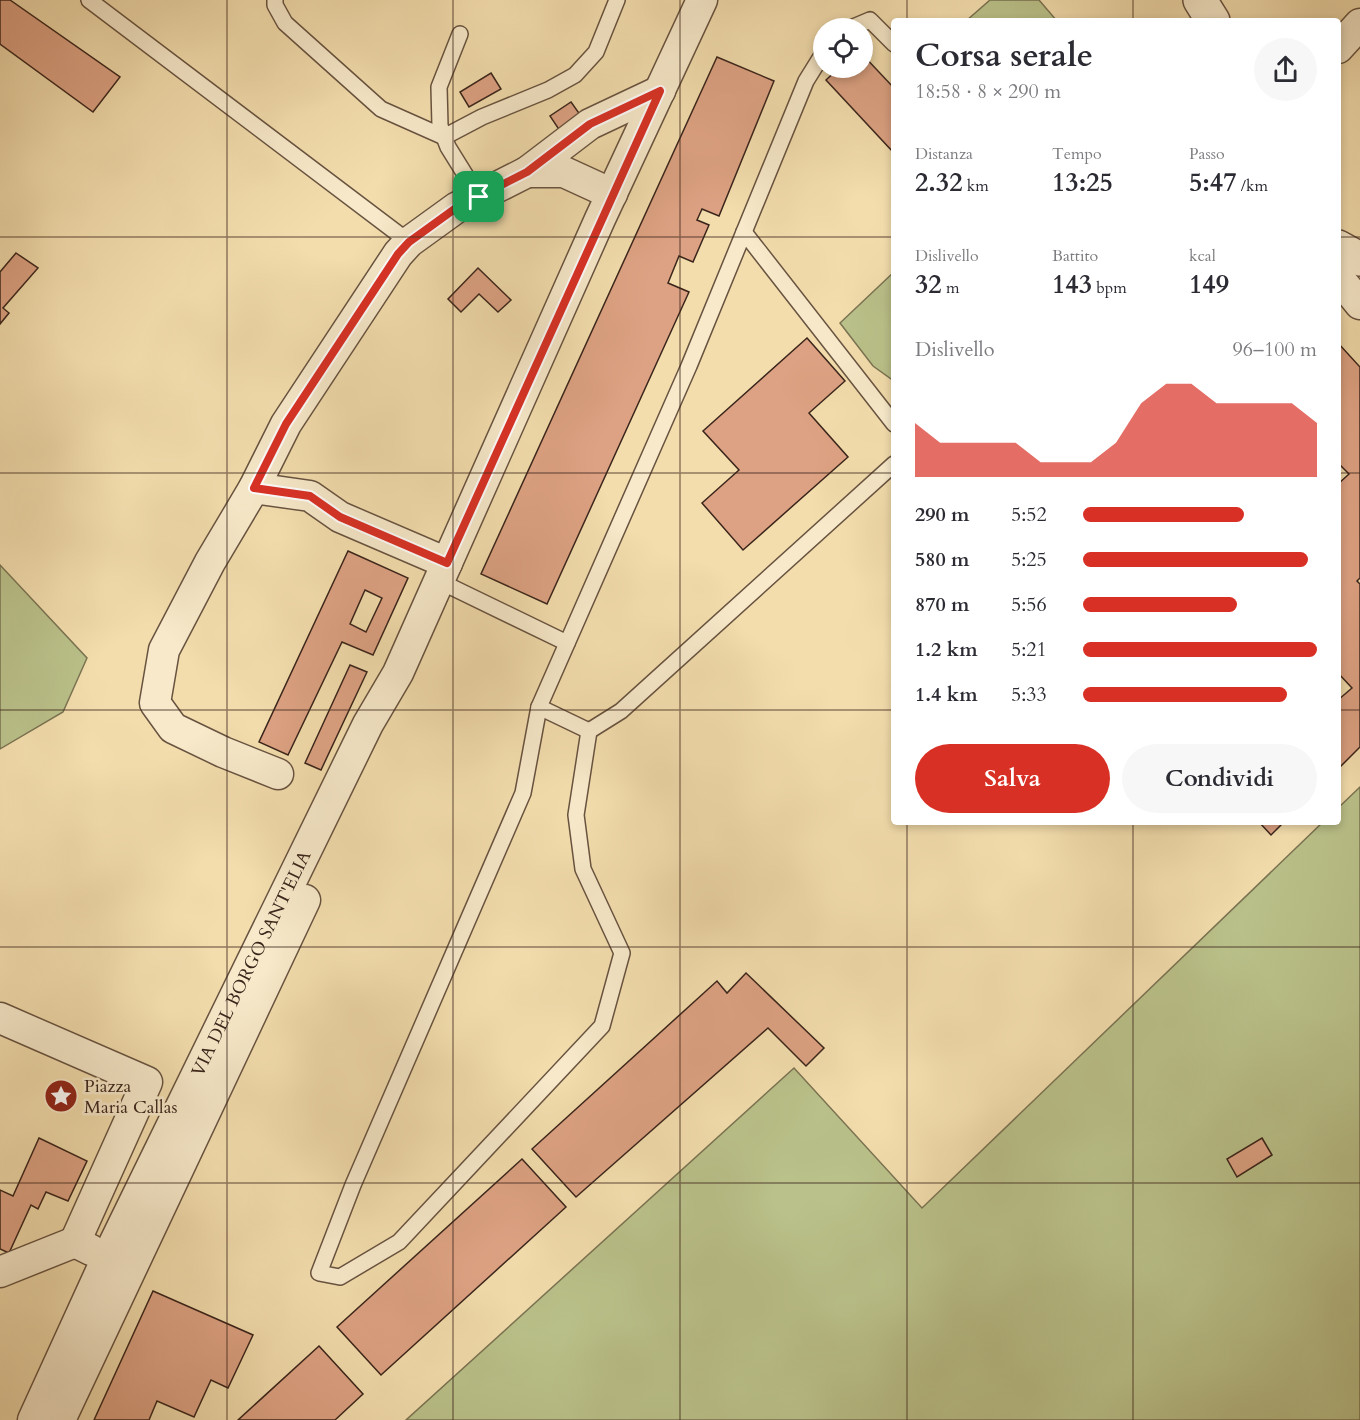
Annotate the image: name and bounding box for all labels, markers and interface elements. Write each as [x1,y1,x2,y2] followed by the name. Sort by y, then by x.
[813,18,873,78] map controls
[813,18,873,78] button: locate
[915,33,1093,78] text: Corsa serale
[1254,38,1317,101] button: share
[915,78,1061,105] text: 18:58 · 8 × 290 m
[915,143,973,165] text: Distanza
[1052,143,1102,165] text: Tempo
[1189,143,1225,165] text: Passo
[915,165,963,200] text: 2.32
[1052,165,1113,200] text: 13:25
[1189,165,1237,200] text: 5:47
[453,171,504,222] pin
[963,175,989,197] text: km
[1237,175,1268,197] text: /km
[462,180,495,213] icon: arrive
[915,245,979,267] text: Dislivello
[1052,245,1098,267] text: Battito
[1189,245,1216,267] text: kcal
[915,267,942,302] text: 32
[1052,267,1092,302] text: 143
[1189,267,1229,302] text: 149
[942,277,959,299] text: m
[1092,277,1127,299] text: bpm
[915,336,994,363] text: Dislivello
[1232,336,1317,363] text: 96–100 m
[915,501,970,528] text: 290 m
[1011,501,1047,528] text: 5:52
[915,546,970,573] text: 580 m
[1011,546,1047,573] text: 5:25
[915,591,970,618] text: 870 m
[1011,591,1047,618] text: 5:56
[915,636,978,663] text: 1.2 km
[1011,636,1047,663] text: 5:21
[915,681,978,708] text: 1.4 km
[1011,681,1047,708] text: 5:33
[915,744,1110,813] button: Salva
[1122,744,1317,813] button: Condividi
[186,846,317,1081] street label: VIA DEL BORGO SANT'ELIA
[84,1074,177,1120] place label: Piazza Maria Callas
[43,1078,79,1114] place icon: Piazza Maria Callas

